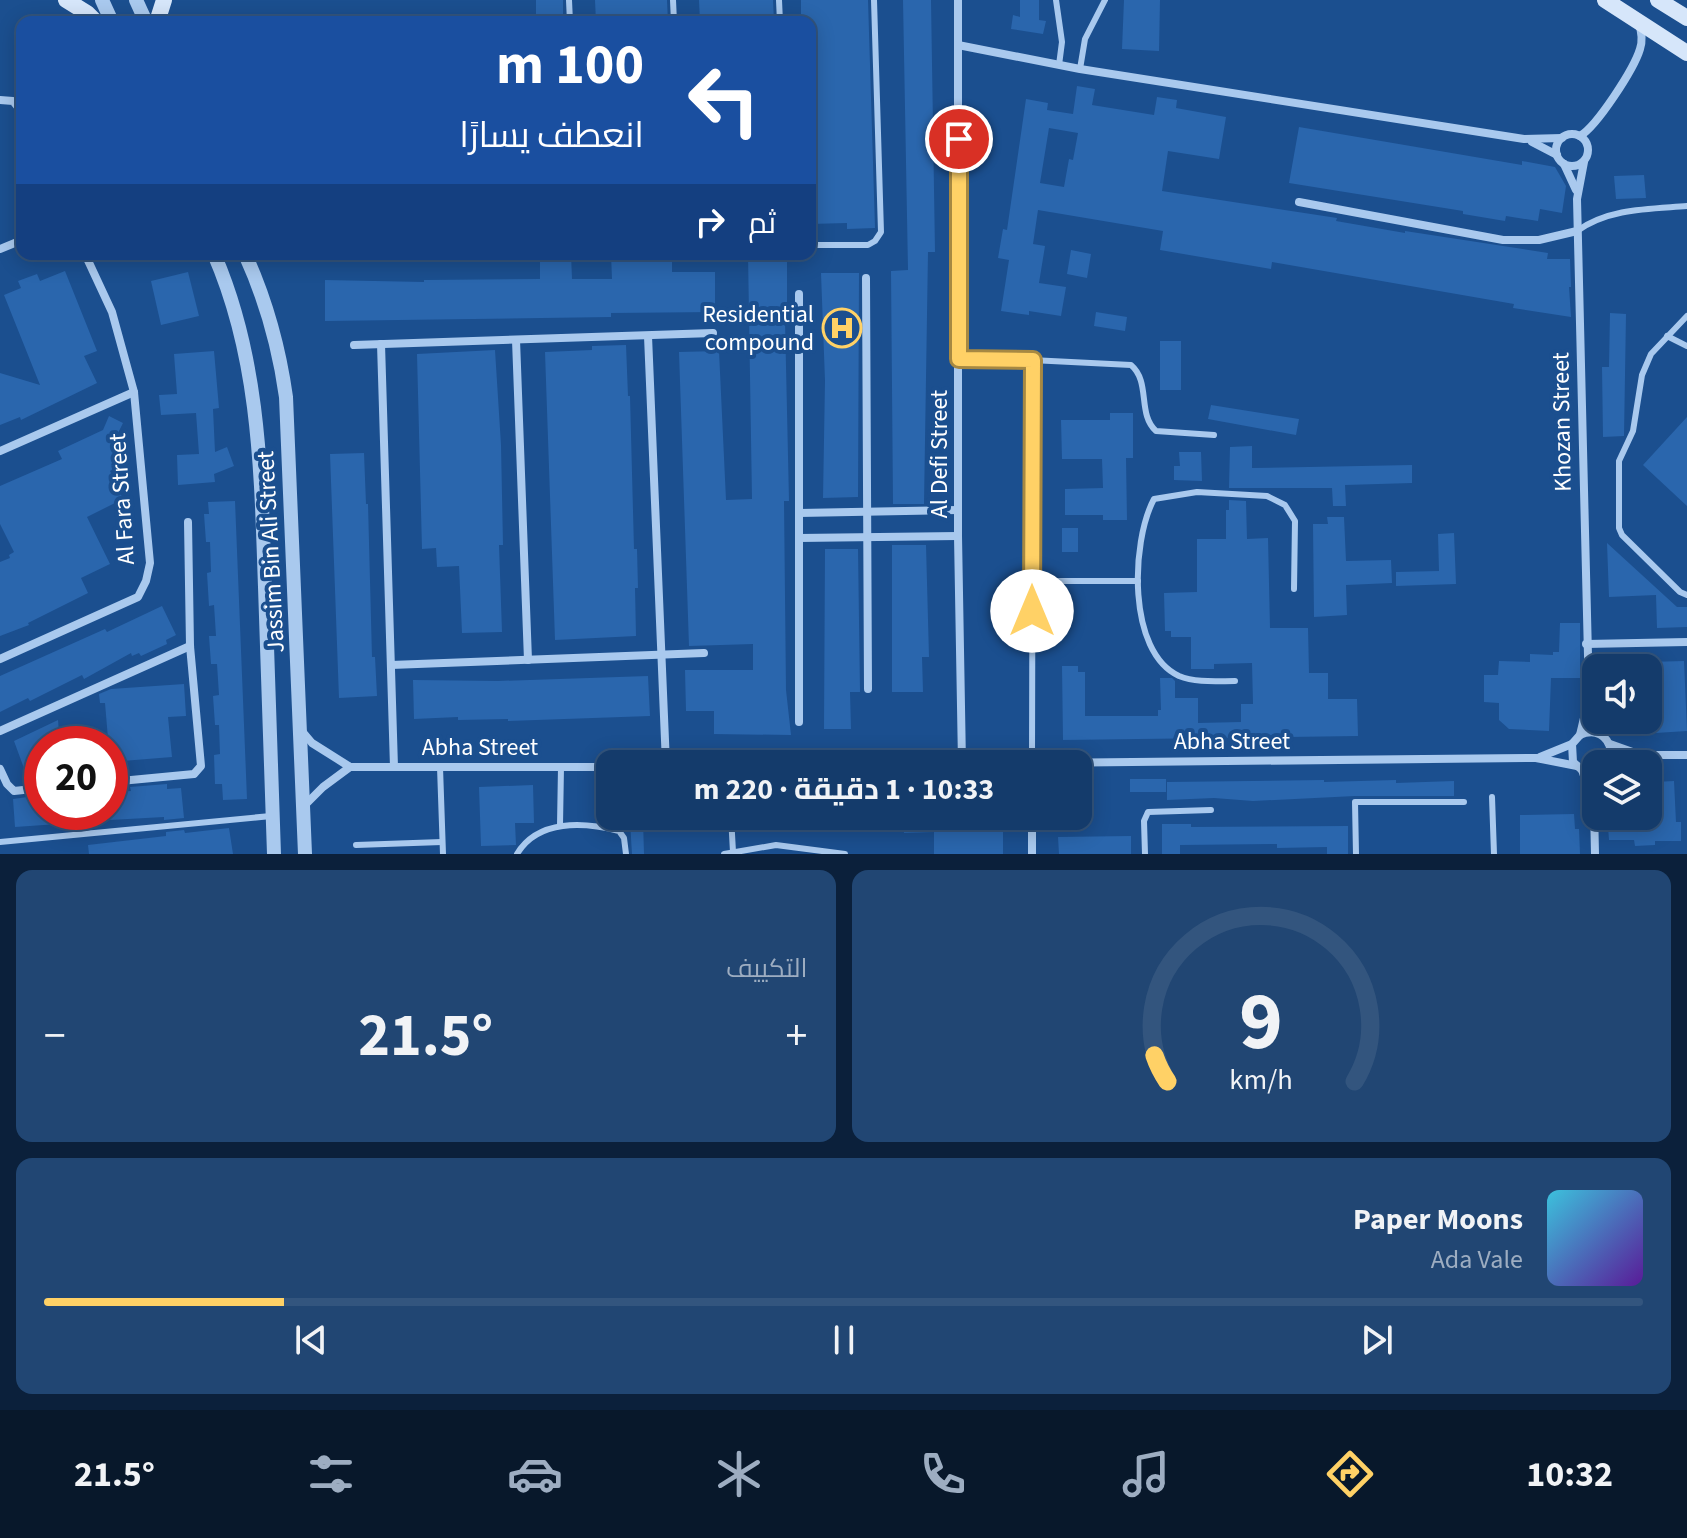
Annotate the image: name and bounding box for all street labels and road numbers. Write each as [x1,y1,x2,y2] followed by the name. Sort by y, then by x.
[1543,352,1581,492] street label: Khozan Street
[922,390,957,518] street label: Al Defi Street
[100,432,144,566] street label: Al Fara Street
[248,450,294,654] street label: Jassim Bin Ali Street
[1174,724,1290,759] street label: Abha Street
[422,730,538,765] street label: Abha Street

